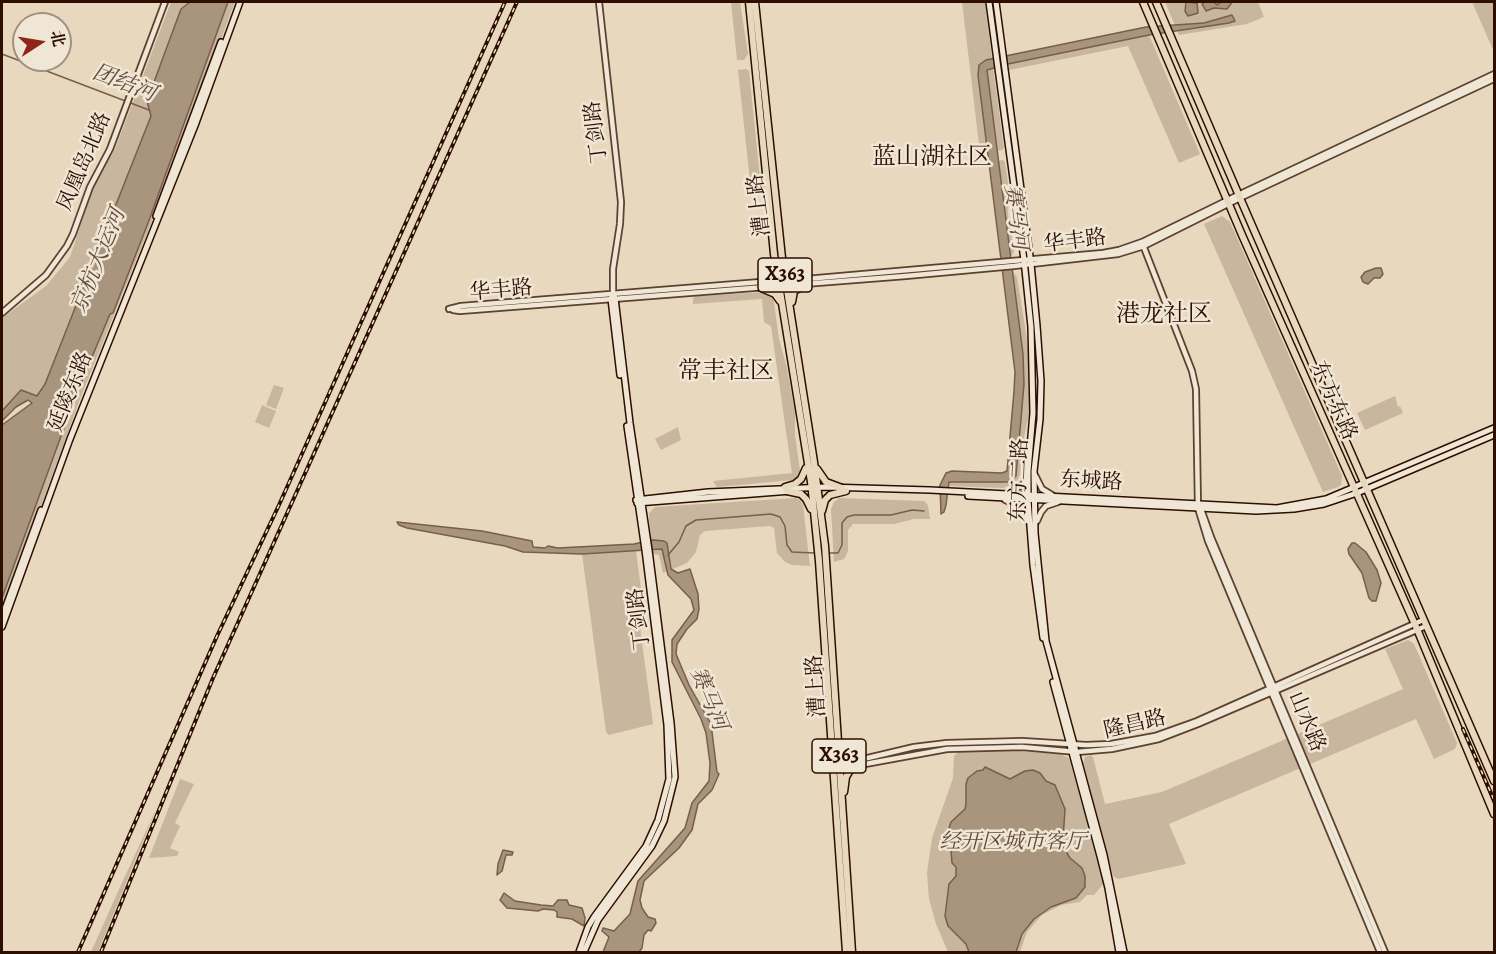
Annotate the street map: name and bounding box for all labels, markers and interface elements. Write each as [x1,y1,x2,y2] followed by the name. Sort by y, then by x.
[12,12,72,72] north arrow
[45,29,70,49] text: 北
[88,60,160,108] water label: 团结河
[581,99,613,165] street label: 丁剑路
[53,109,117,215] street label: 凤凰岛北路
[872,144,992,172] district label: 蓝山湖社区
[744,172,776,238] street label: 漕上路
[998,183,1032,251] water label: 赛马河
[66,205,132,317] water label: 京杭大运河
[1042,226,1108,258] street label: 华丰路
[758,258,812,292] road number: X363
[469,276,533,306] street label: 华丰路
[1116,301,1212,329] district label: 港龙社区
[44,348,98,436] street label: 延陵东路
[678,358,774,386] district label: 常丰社区
[1304,358,1362,444] street label: 东方东路
[1006,438,1034,522] street label: 东方二路
[1059,468,1123,496] street label: 东城路
[624,586,656,652] street label: 丁剑路
[802,654,832,718] street label: 漕上路
[683,663,733,735] water label: 赛马河
[1282,688,1330,756] street label: 山水路
[1101,706,1169,744] street label: 隆昌路
[812,739,866,773] road number: X363
[940,830,1086,856] park label: 经开区城市客厅

